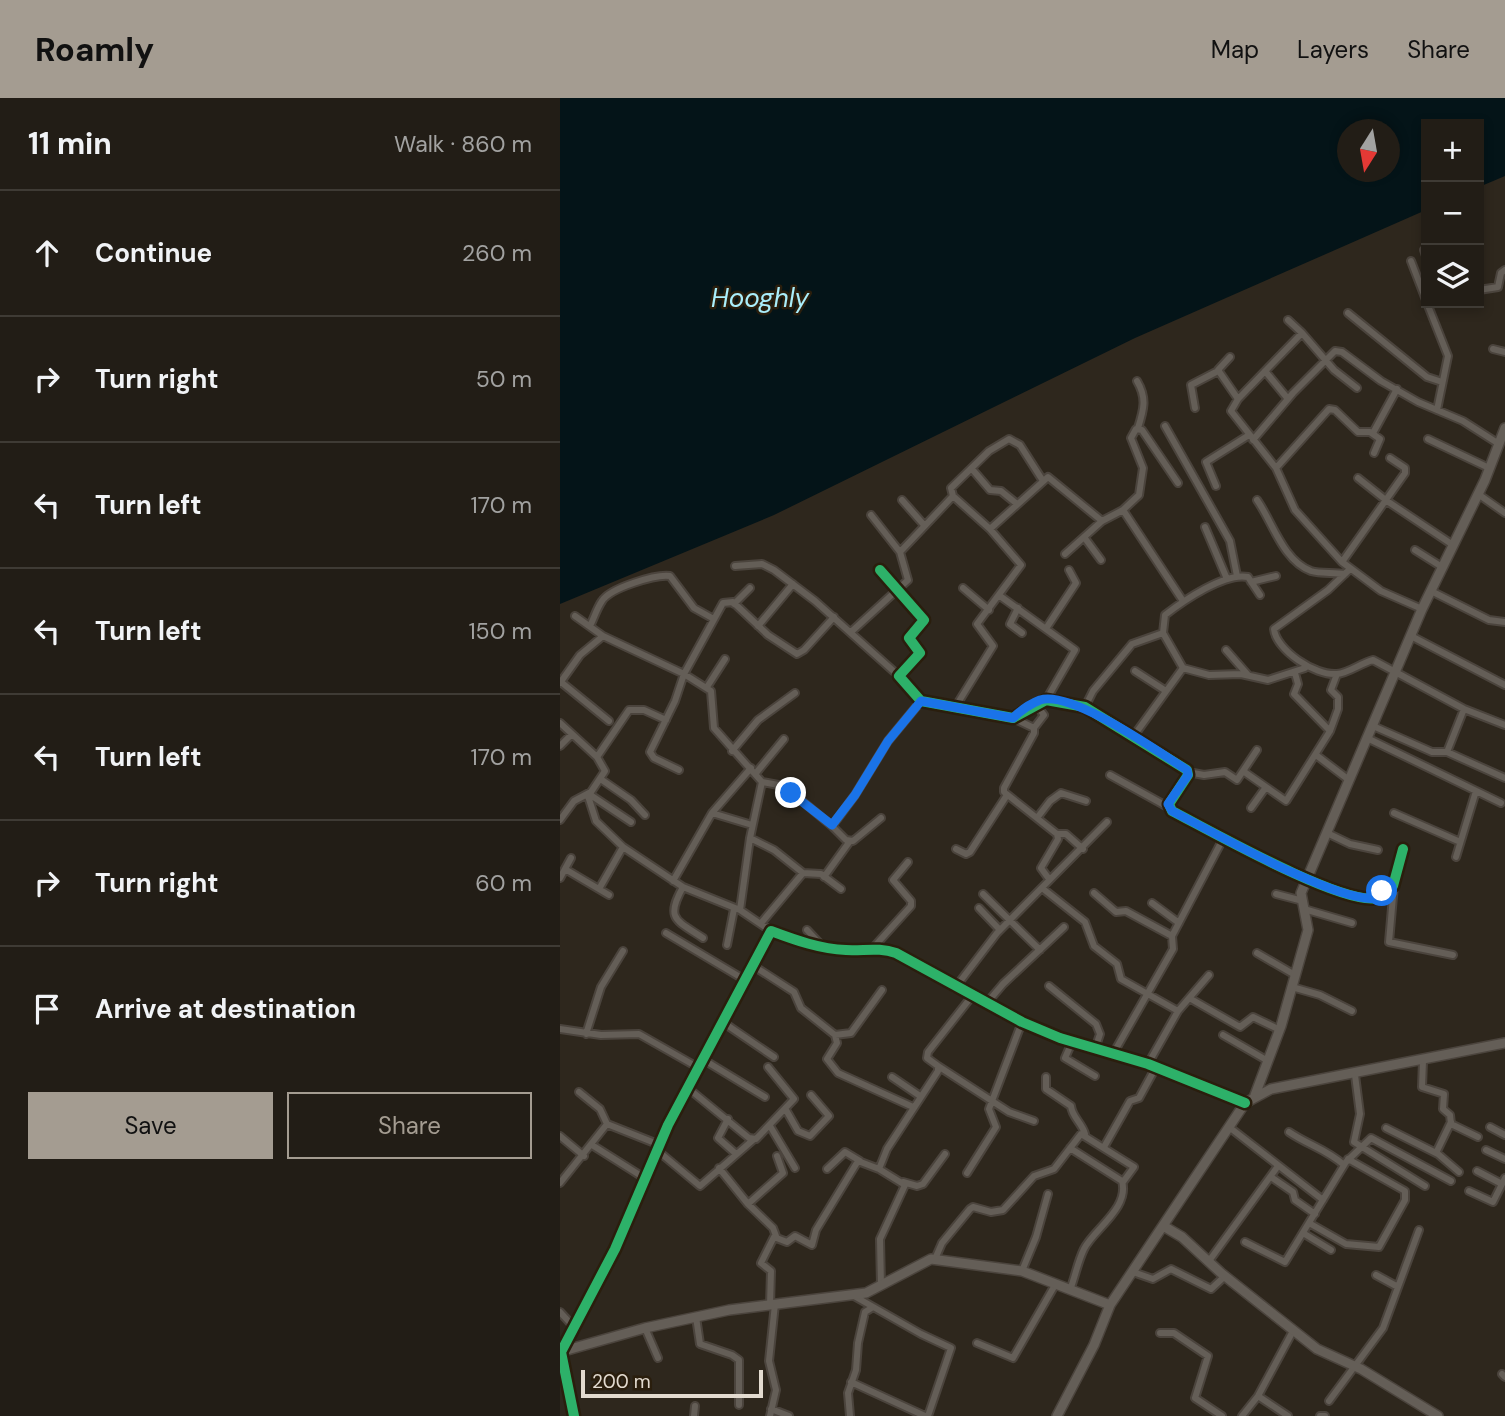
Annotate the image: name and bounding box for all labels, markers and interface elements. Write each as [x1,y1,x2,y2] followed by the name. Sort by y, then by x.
[35,28,154,71] text: Roamly
[1211,34,1259,65] text: Map
[1297,34,1369,65] text: Layers
[1407,34,1470,65] text: Share
[1337,119,1400,182] north arrow
[1421,119,1484,308] map controls
[1421,119,1484,182] button: +
[28,124,112,163] text: 11 min
[394,129,532,159] text: Walk · 860 m
[1421,182,1484,245] button: −
[28,234,66,272] icon: ahead
[95,236,212,270] text: Continue
[462,238,532,268] text: 260 m
[1421,245,1484,308] button: layers
[711,281,810,315] water label: Hooghly
[28,360,66,398] icon: right
[95,362,219,396] text: Turn right
[476,364,532,394] text: 50 m
[28,486,66,524] icon: left
[95,488,202,522] text: Turn left
[471,490,532,520] text: 170 m
[28,612,66,650] icon: left
[95,614,202,648] text: Turn left
[468,616,532,646] text: 150 m
[28,738,66,776] icon: left
[95,740,202,774] text: Turn left
[471,742,532,772] text: 170 m
[775,777,806,808] route end
[28,864,66,902] icon: right
[95,866,219,900] text: Turn right
[475,868,532,898] text: 60 m
[1366,875,1397,906] route start
[28,990,66,1028] icon: arrive
[95,992,356,1026] text: Arrive at destination
[28,1092,273,1159] button: Save
[287,1092,532,1159] button: Share
[581,1367,763,1399] scale bar
[592,1369,651,1394] text: 200 m

